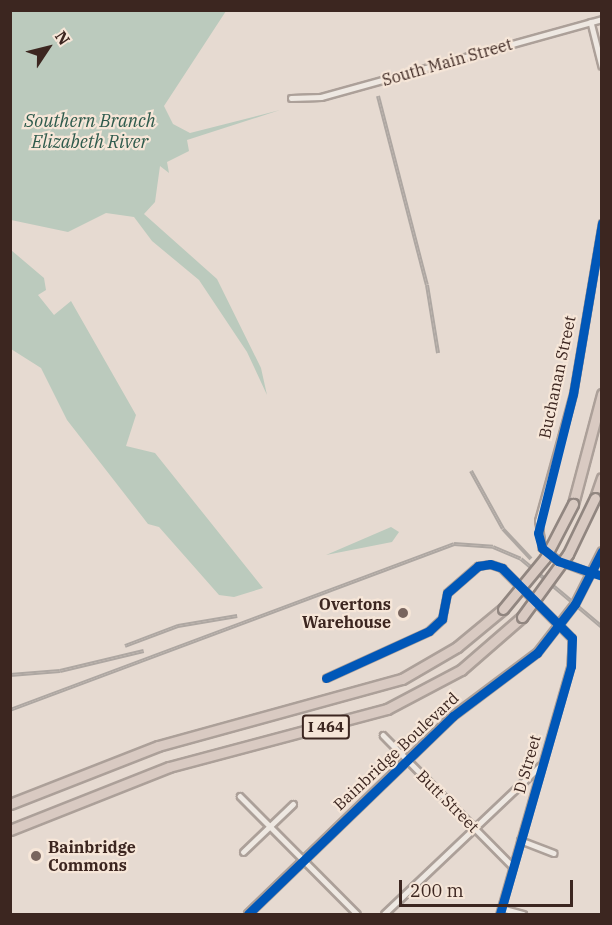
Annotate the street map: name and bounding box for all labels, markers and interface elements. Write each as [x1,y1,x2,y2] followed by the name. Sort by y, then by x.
[18,18,78,78] north arrow
[51,27,75,49] text: N
[380,34,514,90] street label: South Main Street
[24,111,156,154] water label: Southern Branch Elizabeth River
[535,314,579,440] street label: Buchanan Street
[302,594,391,632] place label: Overtons Warehouse
[396,606,410,620] marker: Overtons Warehouse
[329,688,463,814] street label: Bainbridge Boulevard
[300,715,352,739] road number: I 464
[510,733,544,795] street label: D Street
[413,766,483,836] street label: Butt Street
[48,837,136,875] place label: Bainbridge Commons
[29,849,43,863] marker: Bainbridge Commons
[402,868,576,906] scale bar
[410,879,464,902] text: 200 m

